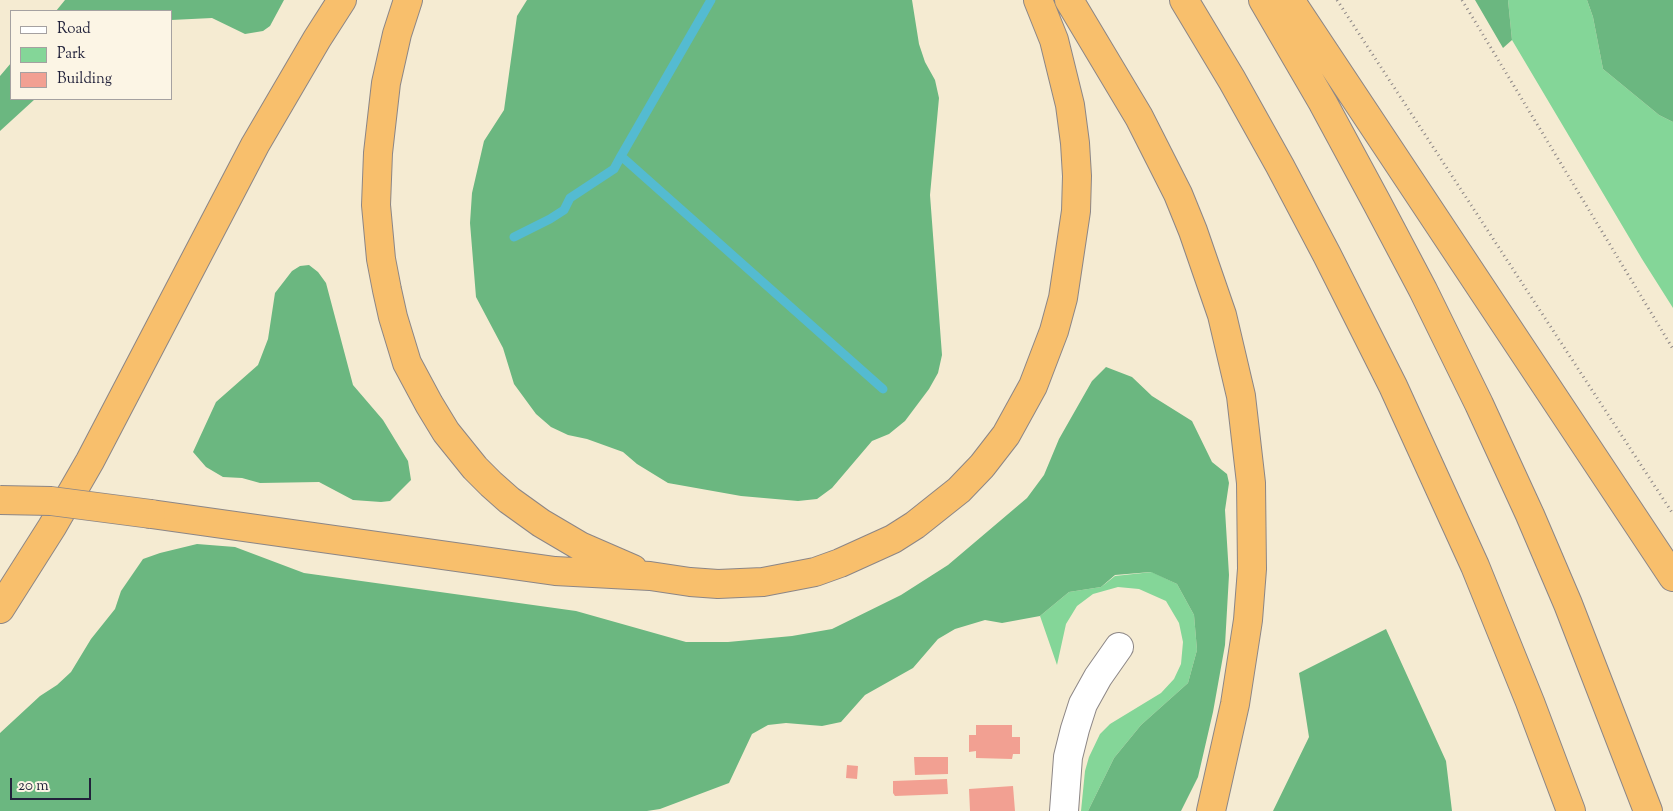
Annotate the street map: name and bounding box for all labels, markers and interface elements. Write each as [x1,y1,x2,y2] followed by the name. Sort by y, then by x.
[10,10,172,100] legend
[57,19,91,40] text: Road
[57,44,86,65] text: Park
[57,69,112,90] text: Building
[12,768,94,800] scale bar
[18,776,49,797] text: 20 m

